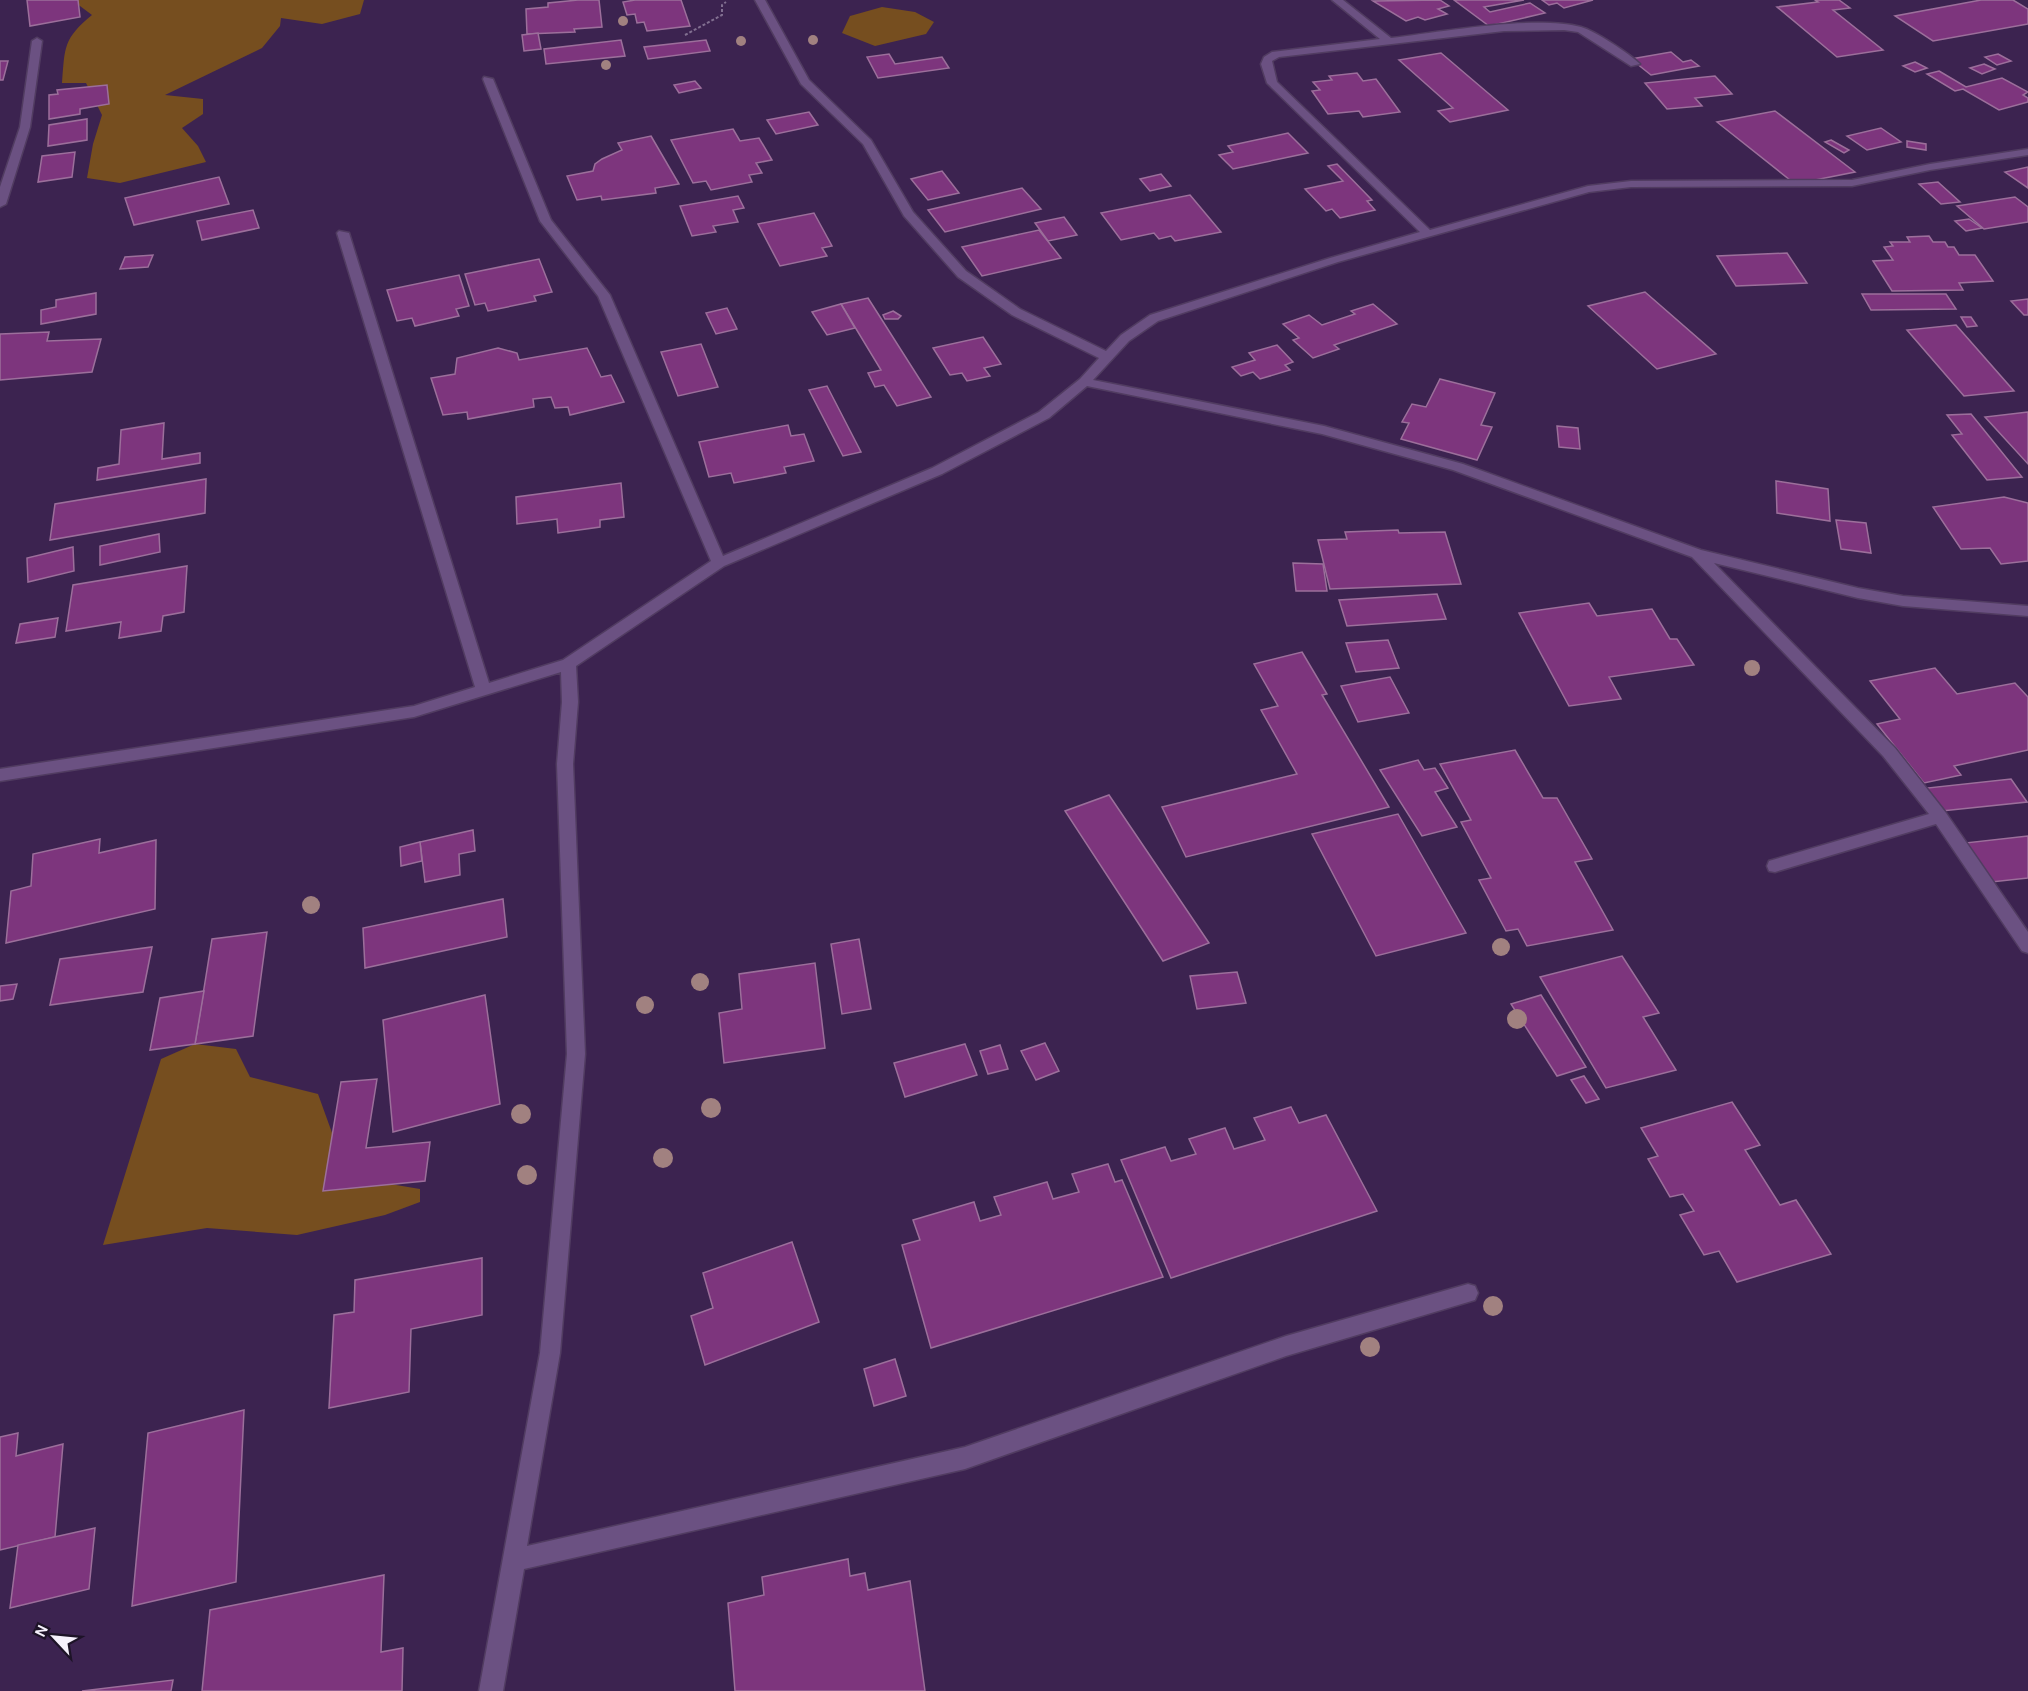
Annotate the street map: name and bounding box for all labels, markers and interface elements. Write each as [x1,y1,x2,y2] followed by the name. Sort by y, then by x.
[24,1607,84,1667] north arrow
[30,1621,52,1640] text: N

